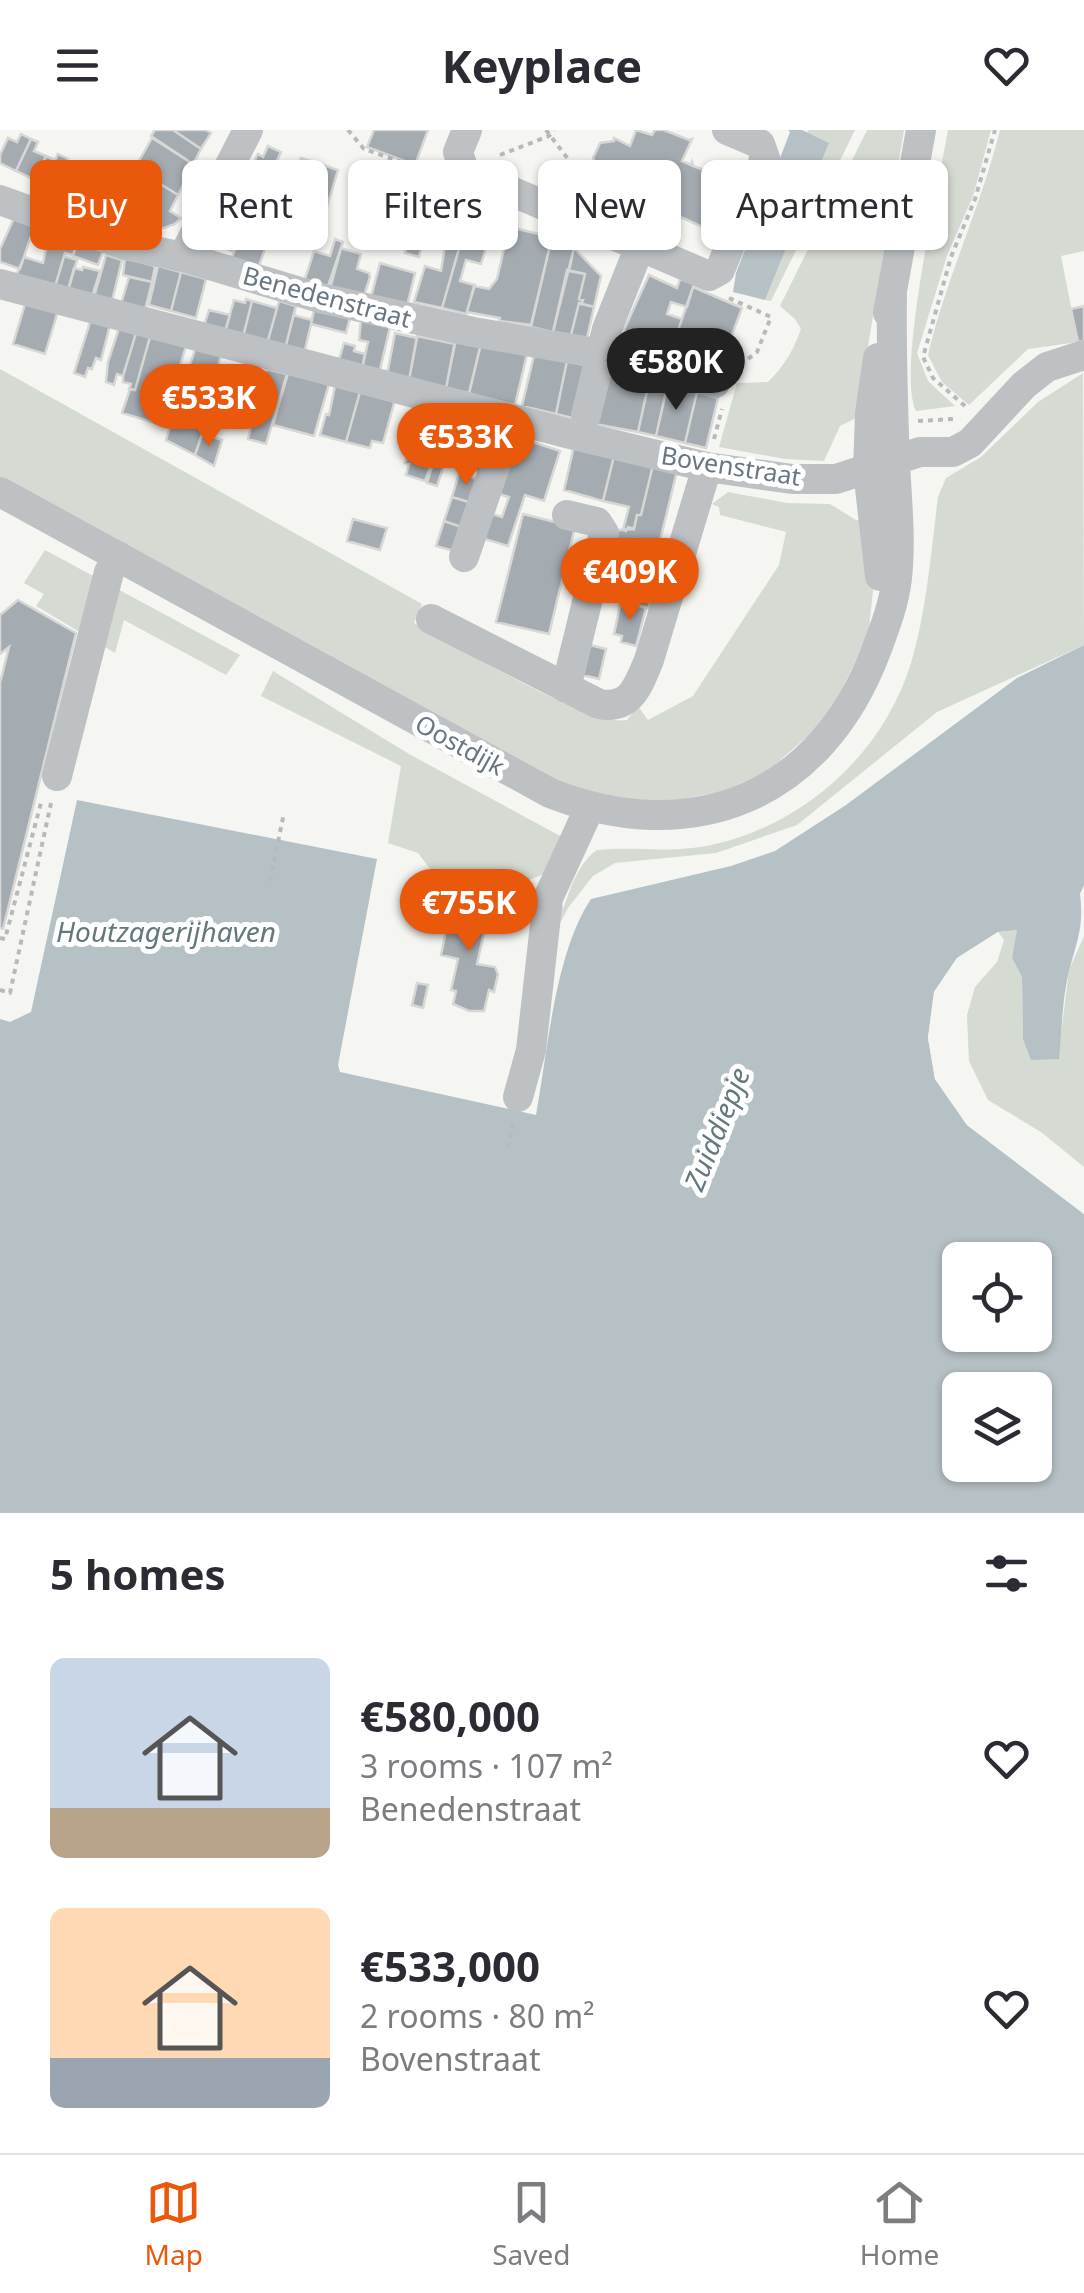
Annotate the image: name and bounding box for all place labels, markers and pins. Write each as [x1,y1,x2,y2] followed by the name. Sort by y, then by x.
[606,328,746,413] pin: €580K
[139,364,279,449] pin: €533K
[396,403,536,488] pin: €533K
[560,538,700,623] pin: €409K
[399,869,539,954] pin: €755K

